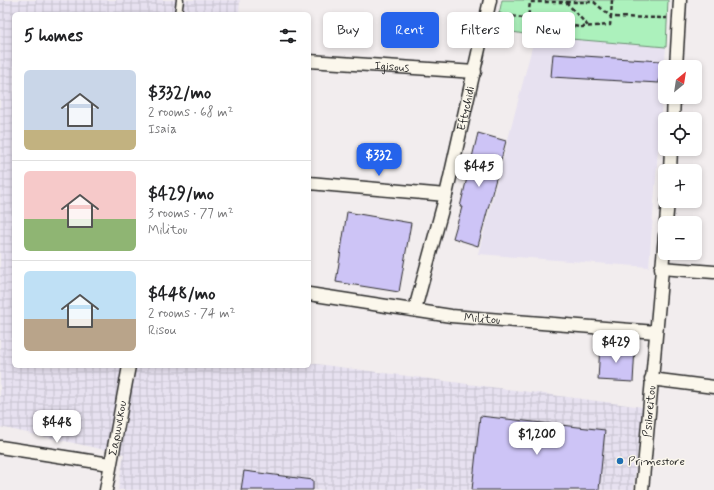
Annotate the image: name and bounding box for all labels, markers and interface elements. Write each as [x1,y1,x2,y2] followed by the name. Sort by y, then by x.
[323,12,373,48] chip: Buy
[381,12,439,48] chip: Rent
[447,12,514,48] chip: Filters
[522,12,575,48] chip: New
[24,25,83,47] text: 5 homes
[277,25,299,47] icon: filters
[374,58,410,77] street label: Igisous
[658,60,702,104] north arrow
[658,60,702,260] map controls
[148,82,211,104] text: $332/mo
[454,85,479,132] street label: Eftychidi
[56,86,104,134] icon: home
[148,104,233,121] text: 2 rooms · 68 m²
[658,112,702,156] button: locate
[148,121,177,138] text: Isaia
[355,143,403,177] pin: $332
[366,147,392,164] text: $332
[455,154,503,188] pin: $445
[464,158,494,175] text: $445
[658,164,702,208] button: +
[148,183,214,205] text: $429/mo
[56,187,104,235] icon: home
[148,205,234,222] text: 3 rooms · 77 m²
[658,216,702,260] button: −
[148,222,187,239] text: Militou
[148,283,216,305] text: $448/mo
[56,287,104,335] icon: home
[148,305,235,322] text: 2 rooms · 74 m²
[463,310,501,329] street label: Militou
[148,322,177,339] text: Risou
[592,330,640,364] pin: $429
[602,334,630,351] text: $429
[640,385,660,438] street label: Psiloreitou
[106,399,132,457] street label: Σαρωνικου
[33,410,81,444] pin: $448
[42,414,72,431] text: $448
[504,422,570,456] pin: $1,200
[518,426,556,443] text: $1,200
[628,454,685,470] place label: Primestore
[615,456,625,466] marker: Primestore

